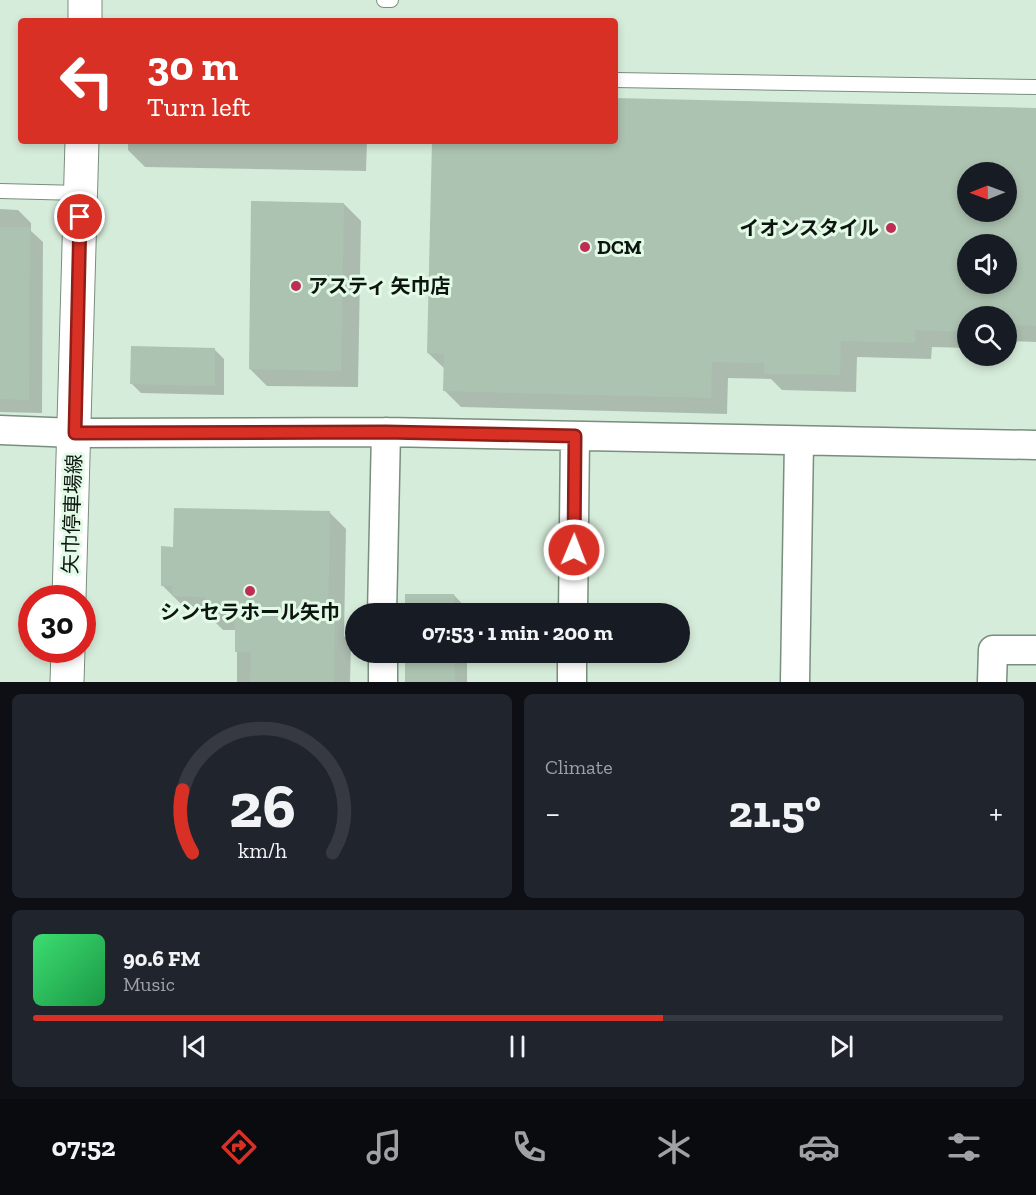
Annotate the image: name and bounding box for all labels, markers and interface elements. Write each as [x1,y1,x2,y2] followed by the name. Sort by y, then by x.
[147,40,238,91] text: 30 m
[48,42,126,120] icon: left
[147,91,250,123] text: Turn left
[957,162,1017,222] north arrow
[957,162,1017,366] map controls
[54,191,105,242] pin
[63,200,96,233] icon: arrive
[739,216,879,240] place label: イオンスタイル
[884,221,898,235] marker: イオンスタイル
[957,234,1017,294] button: sound
[597,235,642,259] place label: DCM
[578,240,592,254] marker: DCM
[308,274,451,298] place label: アスティ 矢巾店
[289,279,303,293] marker: アスティ 矢巾店
[957,306,1017,366] button: search
[58,454,86,574] street label: 矢巾停車場線
[542,518,606,582] position arrow
[243,584,257,598] marker: シンセラホール矢巾
[18,585,96,663] speed limit sign: 30
[160,600,340,624] place label: シンセラホール矢巾
[422,619,613,646] text: 07:53 · 1 min · 200 m
[545,755,613,779] text: Climate
[229,768,295,843] text: 26
[729,785,821,839] text: 21.5°
[545,793,560,832] text: −
[989,793,1003,832] text: +
[238,838,286,863] text: km/h
[123,945,200,972] text: 90.6 FM
[123,972,175,996] text: Music
[178,1030,211,1063] icon: previous
[501,1030,534,1063] icon: pause
[825,1030,858,1063] icon: next
[218,1126,260,1168] icon: directions
[363,1126,405,1168] icon: music
[508,1126,550,1168] icon: phone
[653,1126,695,1168] icon: climate
[798,1126,840,1168] icon: car
[943,1126,985,1168] icon: filters
[51,1131,116,1163] text: 07:52

